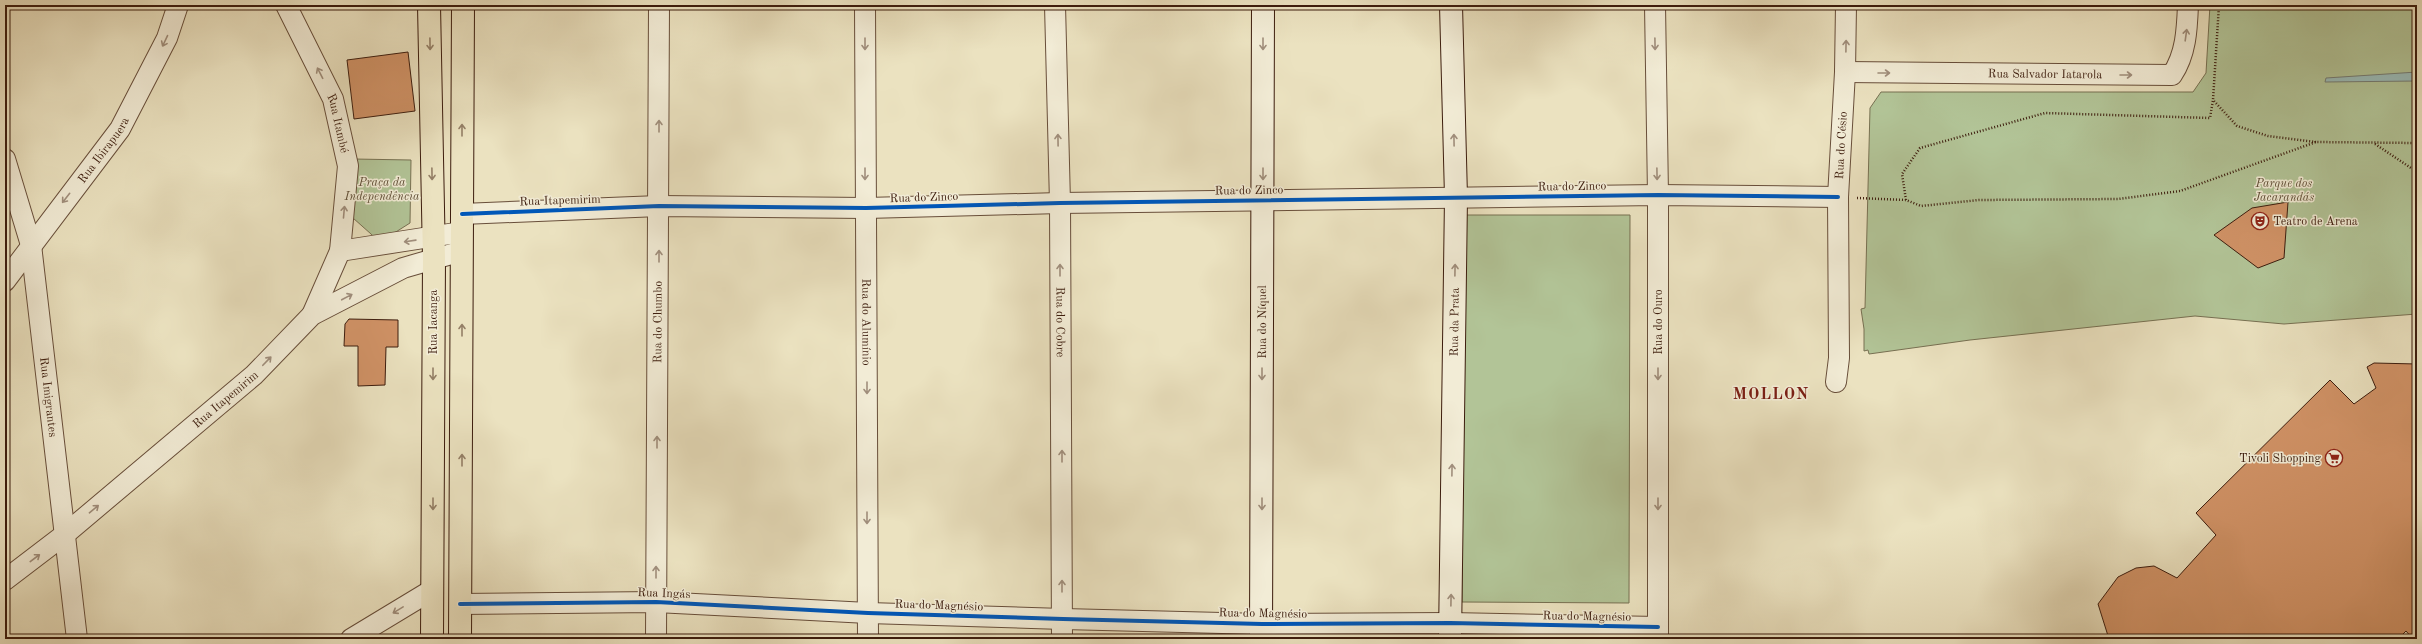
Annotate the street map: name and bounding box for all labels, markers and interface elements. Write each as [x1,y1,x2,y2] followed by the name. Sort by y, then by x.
[2182,28,2190,41] one-way arrow
[161,35,168,47] one-way arrow
[426,37,434,50] one-way arrow
[861,37,869,50] one-way arrow
[1259,37,1267,50] one-way arrow
[1652,37,1659,50] one-way arrow
[1842,40,1850,53] one-way arrow
[316,67,323,79] one-way arrow
[1988,68,2102,81] street label: Rua Salvador Iatarola
[1877,69,1890,77] one-way arrow
[2119,71,2132,79] one-way arrow
[324,92,350,155] street label: Rua Itambé
[1834,111,1850,180] street label: Rua do Césio
[76,115,132,186] street label: Rua Ibirapuera
[655,120,663,133] one-way arrow
[458,124,466,137] one-way arrow
[1055,134,1062,147] one-way arrow
[1450,134,1458,147] one-way arrow
[428,167,436,180] one-way arrow
[861,167,869,180] one-way arrow
[1259,167,1267,180] one-way arrow
[1653,167,1661,180] one-way arrow
[344,177,420,203] park label: Praça da Independência
[2254,178,2314,204] park label: Parque dos Jacarandás
[1538,180,1606,194] street label: Rua do Zinco
[1215,184,1283,198] street label: Rua do Zinco
[890,191,959,205] street label: Rua do Zinco
[62,193,71,204] one-way arrow
[519,194,601,208] street label: Rua Itapemirim
[340,206,347,219] one-way arrow
[2250,211,2270,231] theatre icon: Teatro de Arena
[2273,216,2358,228] place label: Teatro de Arena
[404,237,417,245] one-way arrow
[655,250,663,263] one-way arrow
[1056,264,1064,277] one-way arrow
[1451,264,1459,277] one-way arrow
[859,278,872,366] street label: Rua do Alumínio
[652,281,665,363] street label: Rua do Chumbo
[1257,285,1269,359] street label: Rua do Níquel
[1053,287,1066,358] street label: Rua do Cobre
[1449,287,1462,357] street label: Rua da Prata
[428,289,440,355] street label: Rua Iacanga
[1653,289,1665,355] street label: Rua do Ouro
[341,293,353,300] one-way arrow
[458,324,466,337] one-way arrow
[262,356,272,366] one-way arrow
[37,357,58,438] street label: Rua Imigrantes
[429,367,437,380] one-way arrow
[1258,367,1266,380] one-way arrow
[1654,367,1662,380] one-way arrow
[191,369,261,431] street label: Rua Itapemirim
[863,381,871,394] one-way arrow
[1733,387,1809,403] district label: MOLLON
[653,436,661,449] one-way arrow
[2324,448,2344,468] supermarket icon: Tivoli Shopping
[1058,450,1065,463] one-way arrow
[2239,453,2322,465] place label: Tivoli Shopping
[458,454,466,467] one-way arrow
[1448,464,1456,477] one-way arrow
[429,497,437,510] one-way arrow
[1258,497,1266,510] one-way arrow
[1654,497,1662,510] one-way arrow
[89,505,100,514] one-way arrow
[863,511,871,524] one-way arrow
[29,553,40,562] one-way arrow
[652,566,660,579] one-way arrow
[1058,580,1066,593] one-way arrow
[637,587,691,601] street label: Rua Ingás
[1447,594,1454,607] one-way arrow
[894,598,984,614] street label: Rua do Magnésio
[393,606,404,615] one-way arrow
[1219,607,1307,621] street label: Rua do Magnésio
[1543,610,1631,624] street label: Rua do Magnésio

